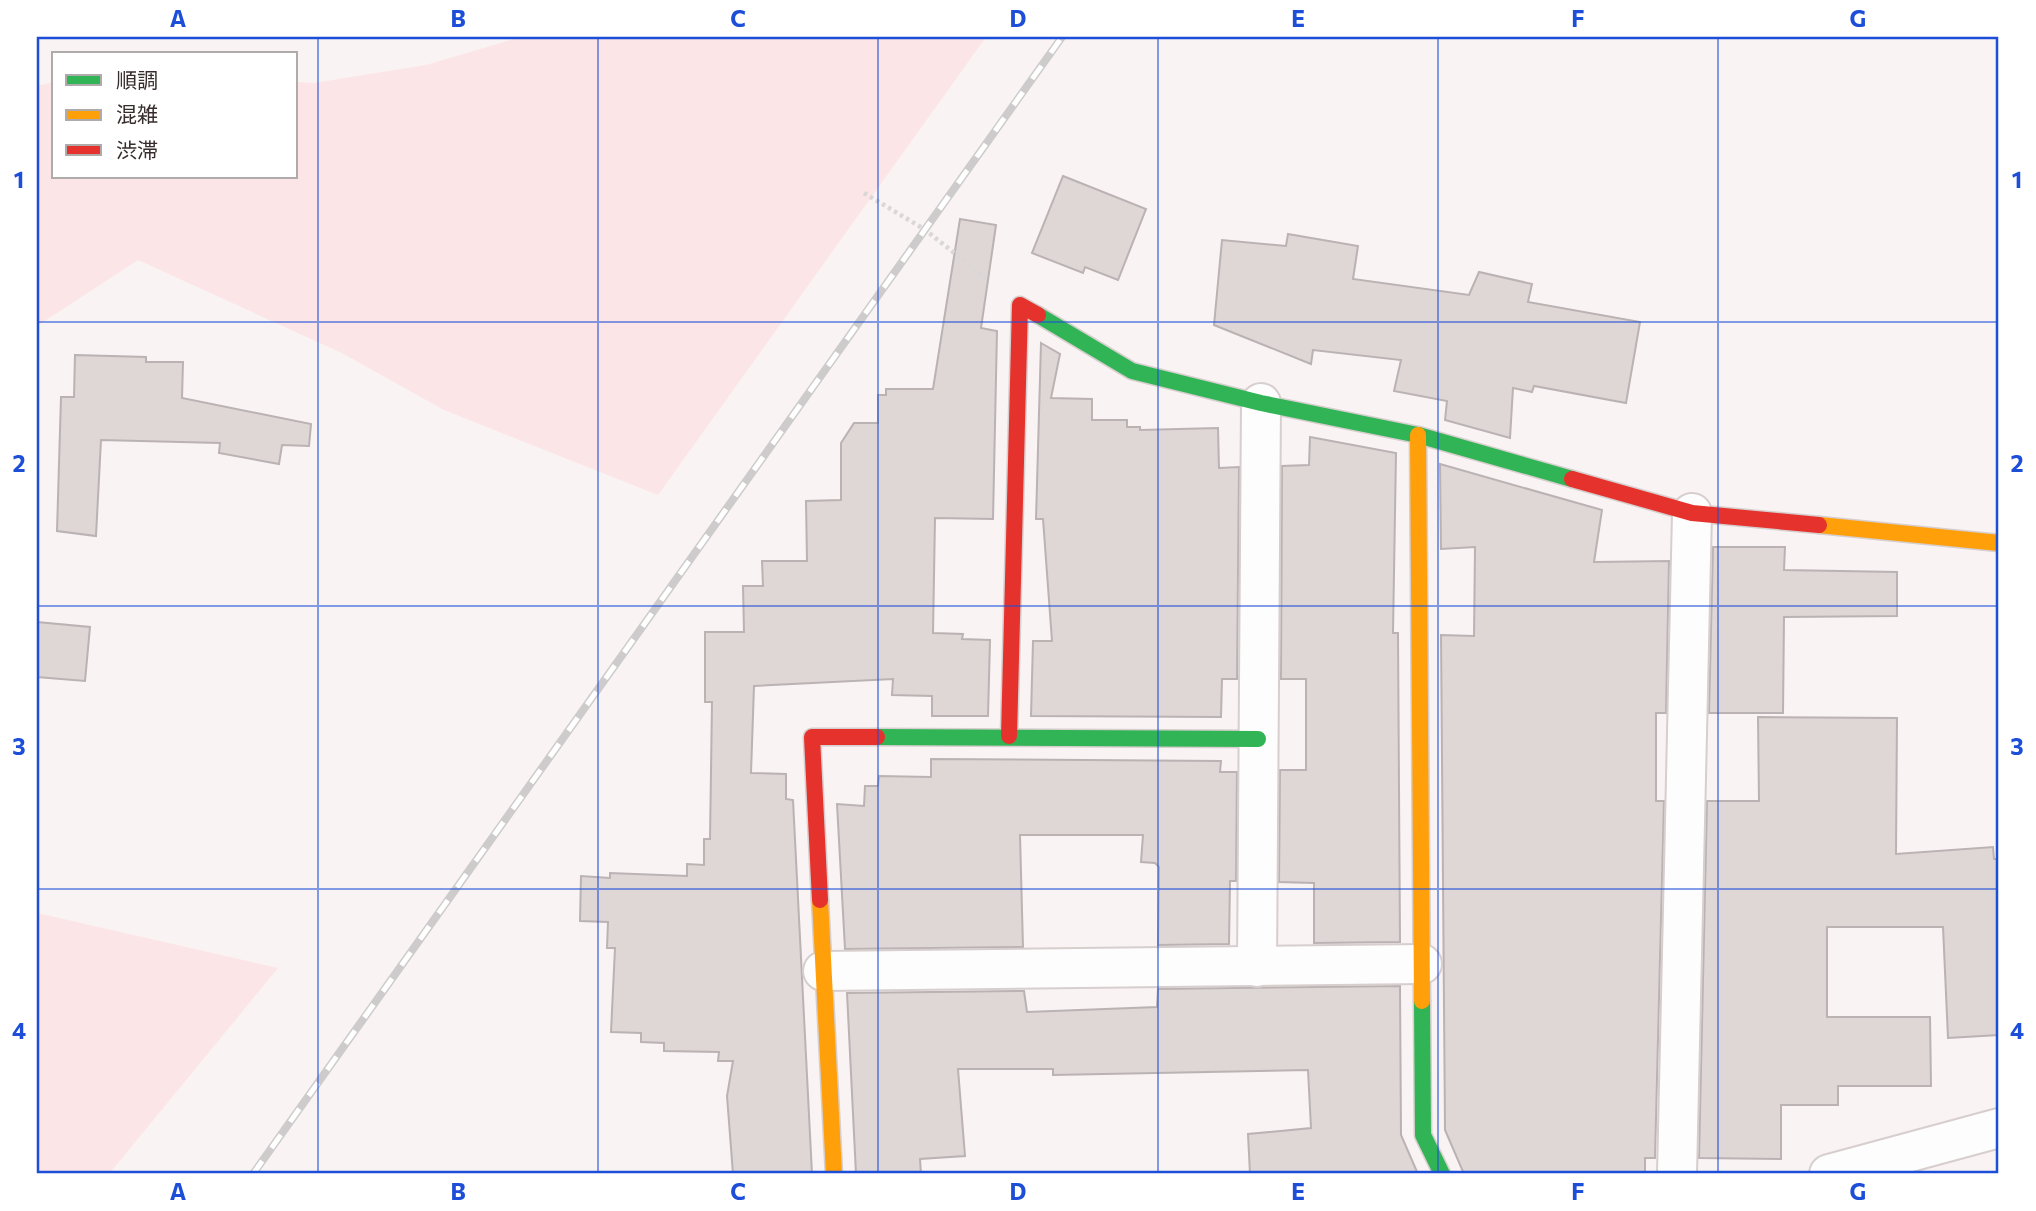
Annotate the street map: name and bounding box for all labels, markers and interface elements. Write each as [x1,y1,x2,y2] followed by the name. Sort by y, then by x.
[170,4,187,32] text: A
[450,4,466,32] text: B
[730,4,746,32] text: C
[1010,4,1027,32] text: D
[1291,4,1305,32] text: E
[1571,4,1585,32] text: F
[1850,4,1866,32] text: G
[52,52,298,178] legend
[116,67,158,92] text: 順調
[116,101,158,126] text: 混雑
[116,137,158,162] text: 渋滞
[14,165,24,193] text: 1
[2012,165,2022,193] text: 1
[12,449,26,477] text: 2
[2010,449,2024,477] text: 2
[12,732,26,760] text: 3
[2010,732,2024,760] text: 3
[12,1016,26,1044] text: 4
[2010,1016,2024,1044] text: 4
[170,1177,187,1205] text: A
[450,1177,466,1205] text: B
[730,1177,746,1205] text: C
[1010,1177,1027,1205] text: D
[1291,1177,1305,1205] text: E
[1571,1177,1585,1205] text: F
[1850,1177,1866,1205] text: G

